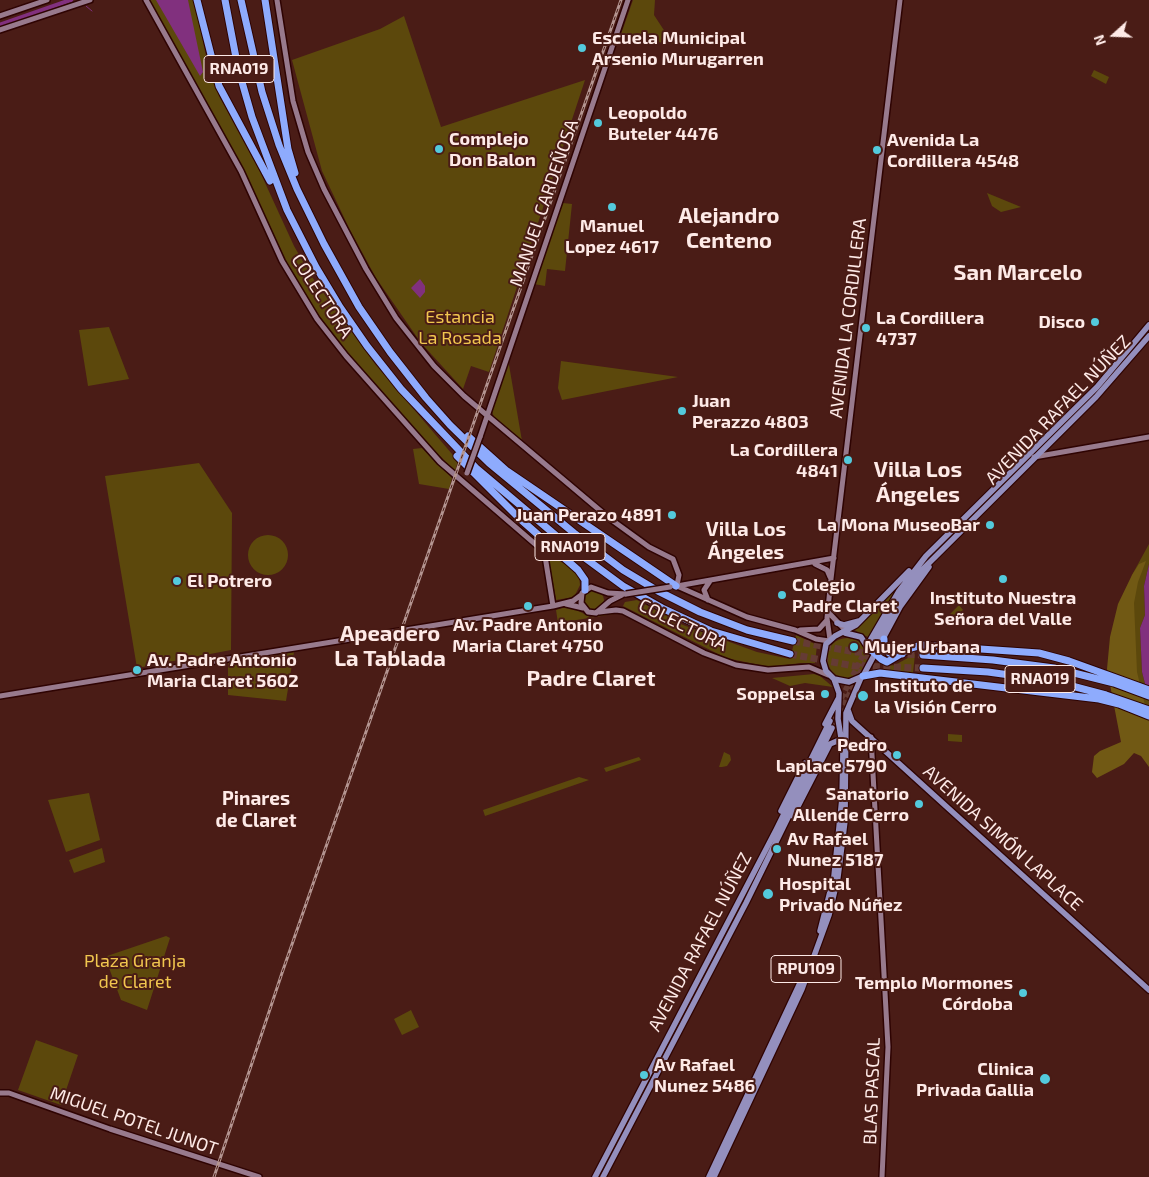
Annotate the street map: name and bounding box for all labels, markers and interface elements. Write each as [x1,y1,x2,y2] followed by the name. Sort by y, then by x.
[1089,10,1139,60] north arrow
[592,27,764,70] place label: Escuela Municipal Arsenio Murugarren
[1090,33,1109,48] text: N
[576,42,588,54] marker: Escuela Municipal Arsenio Murugarren
[204,56,274,82] road number: RNA019
[608,102,718,144] place label: Leopoldo Buteler 4476
[505,116,583,290] street label: MANUEL CARDEÑOSA
[592,117,604,129] marker: Leopoldo Buteler 4476
[449,128,536,170] place label: Complejo Don Balon
[887,129,1019,172] place label: Avenida La Cordillera 4548
[433,143,445,155] marker: Complejo Don Balon
[871,144,883,156] marker: Avenida La Cordillera 4548
[606,201,618,213] marker: Manuel Lopez 4617
[678,203,780,255] district label: Alejandro Centeno
[565,215,659,258] place label: Manuel Lopez 4617
[825,217,871,419] street label: AVENIDA LA CORDILLERA
[287,250,357,342] street label: COLECTORA
[954,260,1082,286] district label: San Marcelo
[418,306,502,348] park label: Estancia La Rosada
[876,307,984,350] place label: La Cordillera 4737
[1039,311,1085,333] place label: Disco
[1089,316,1101,328] marker: Disco
[860,322,872,334] marker: La Cordillera 4737
[981,331,1135,489] street label: AVENIDA RAFAEL NÚÑEZ
[692,390,809,432] place label: Juan Perazzo 4803
[676,405,688,417] marker: Juan Perazzo 4803
[730,439,838,482] place label: La Cordillera 4841
[842,454,854,466] marker: La Cordillera 4841
[874,457,962,508] district label: Villa Los Ángeles
[516,504,662,526] place label: Juan Perazo 4891
[666,509,678,521] marker: Juan Perazo 4891
[817,514,980,536] place label: La Mona MuseoBar
[706,517,786,564] district label: Villa Los Ángeles
[984,519,996,531] marker: La Mona MuseoBar
[535,534,605,560] road number: RNA019
[187,570,272,592] place label: El Potrero
[997,573,1009,585] marker: Instituto Nuestra Señora del Valle
[792,574,897,616] place label: Colegio Padre Claret
[171,575,183,587] marker: El Potrero
[930,587,1076,630] place label: Instituto Nuestra Señora del Valle
[776,589,788,601] marker: Colegio Padre Claret
[635,594,731,656] street label: COLECTORA
[522,600,534,612] marker: Av. Padre Antonio Maria Claret 4750
[452,614,604,656] place label: Av. Padre Antonio Maria Claret 4750
[334,621,446,672] district label: Apeadero La Tablada
[864,636,980,658] place label: Mujer Urbana
[848,641,860,653] marker: Mujer Urbana
[147,649,299,692] place label: Av. Padre Antonio Maria Claret 5602
[131,664,143,676] marker: Av. Padre Antonio Maria Claret 5602
[527,666,655,692] district label: Padre Claret
[1005,666,1075,692] road number: RNA019
[874,675,997,718] place label: Instituto de la Visión Cerro
[736,683,815,705] place label: Soppelsa
[819,688,831,700] marker: Soppelsa
[856,689,870,703] marker: Instituto de la Visión Cerro
[776,734,887,776] place label: Pedro Laplace 5790
[891,749,903,761] marker: Pedro Laplace 5790
[919,761,1087,915] street label: AVENIDA SIMÓN LAPLACE
[793,783,909,826] place label: Sanatorio Allende Cerro
[216,788,296,832] district label: Pinares de Claret
[913,798,925,810] marker: Sanatorio Allende Cerro
[787,828,883,871] place label: Av Rafael Nunez 5187
[771,843,783,855] marker: Av Rafael Nunez 5187
[644,849,756,1035] street label: AVENIDA RAFAEL NÚÑEZ
[779,873,902,916] place label: Hospital Privado Núñez
[761,887,775,901] marker: Hospital Privado Núñez
[84,950,186,992] park label: Plaza Granja de Claret
[771,956,841,982] road number: RPU109
[855,972,1013,1014] place label: Templo Mormones Córdoba
[1017,987,1029,999] marker: Templo Mormones Córdoba
[859,1037,885,1145] street label: BLAS PASCAL
[654,1054,755,1096] place label: Av Rafael Nunez 5486
[916,1058,1034,1100] place label: Clinica Privada Gallia
[638,1069,650,1081] marker: Av Rafael Nunez 5486
[1038,1072,1052,1086] marker: Clinica Privada Gallia
[47,1082,221,1160] street label: MIGUEL POTEL JUNOT

